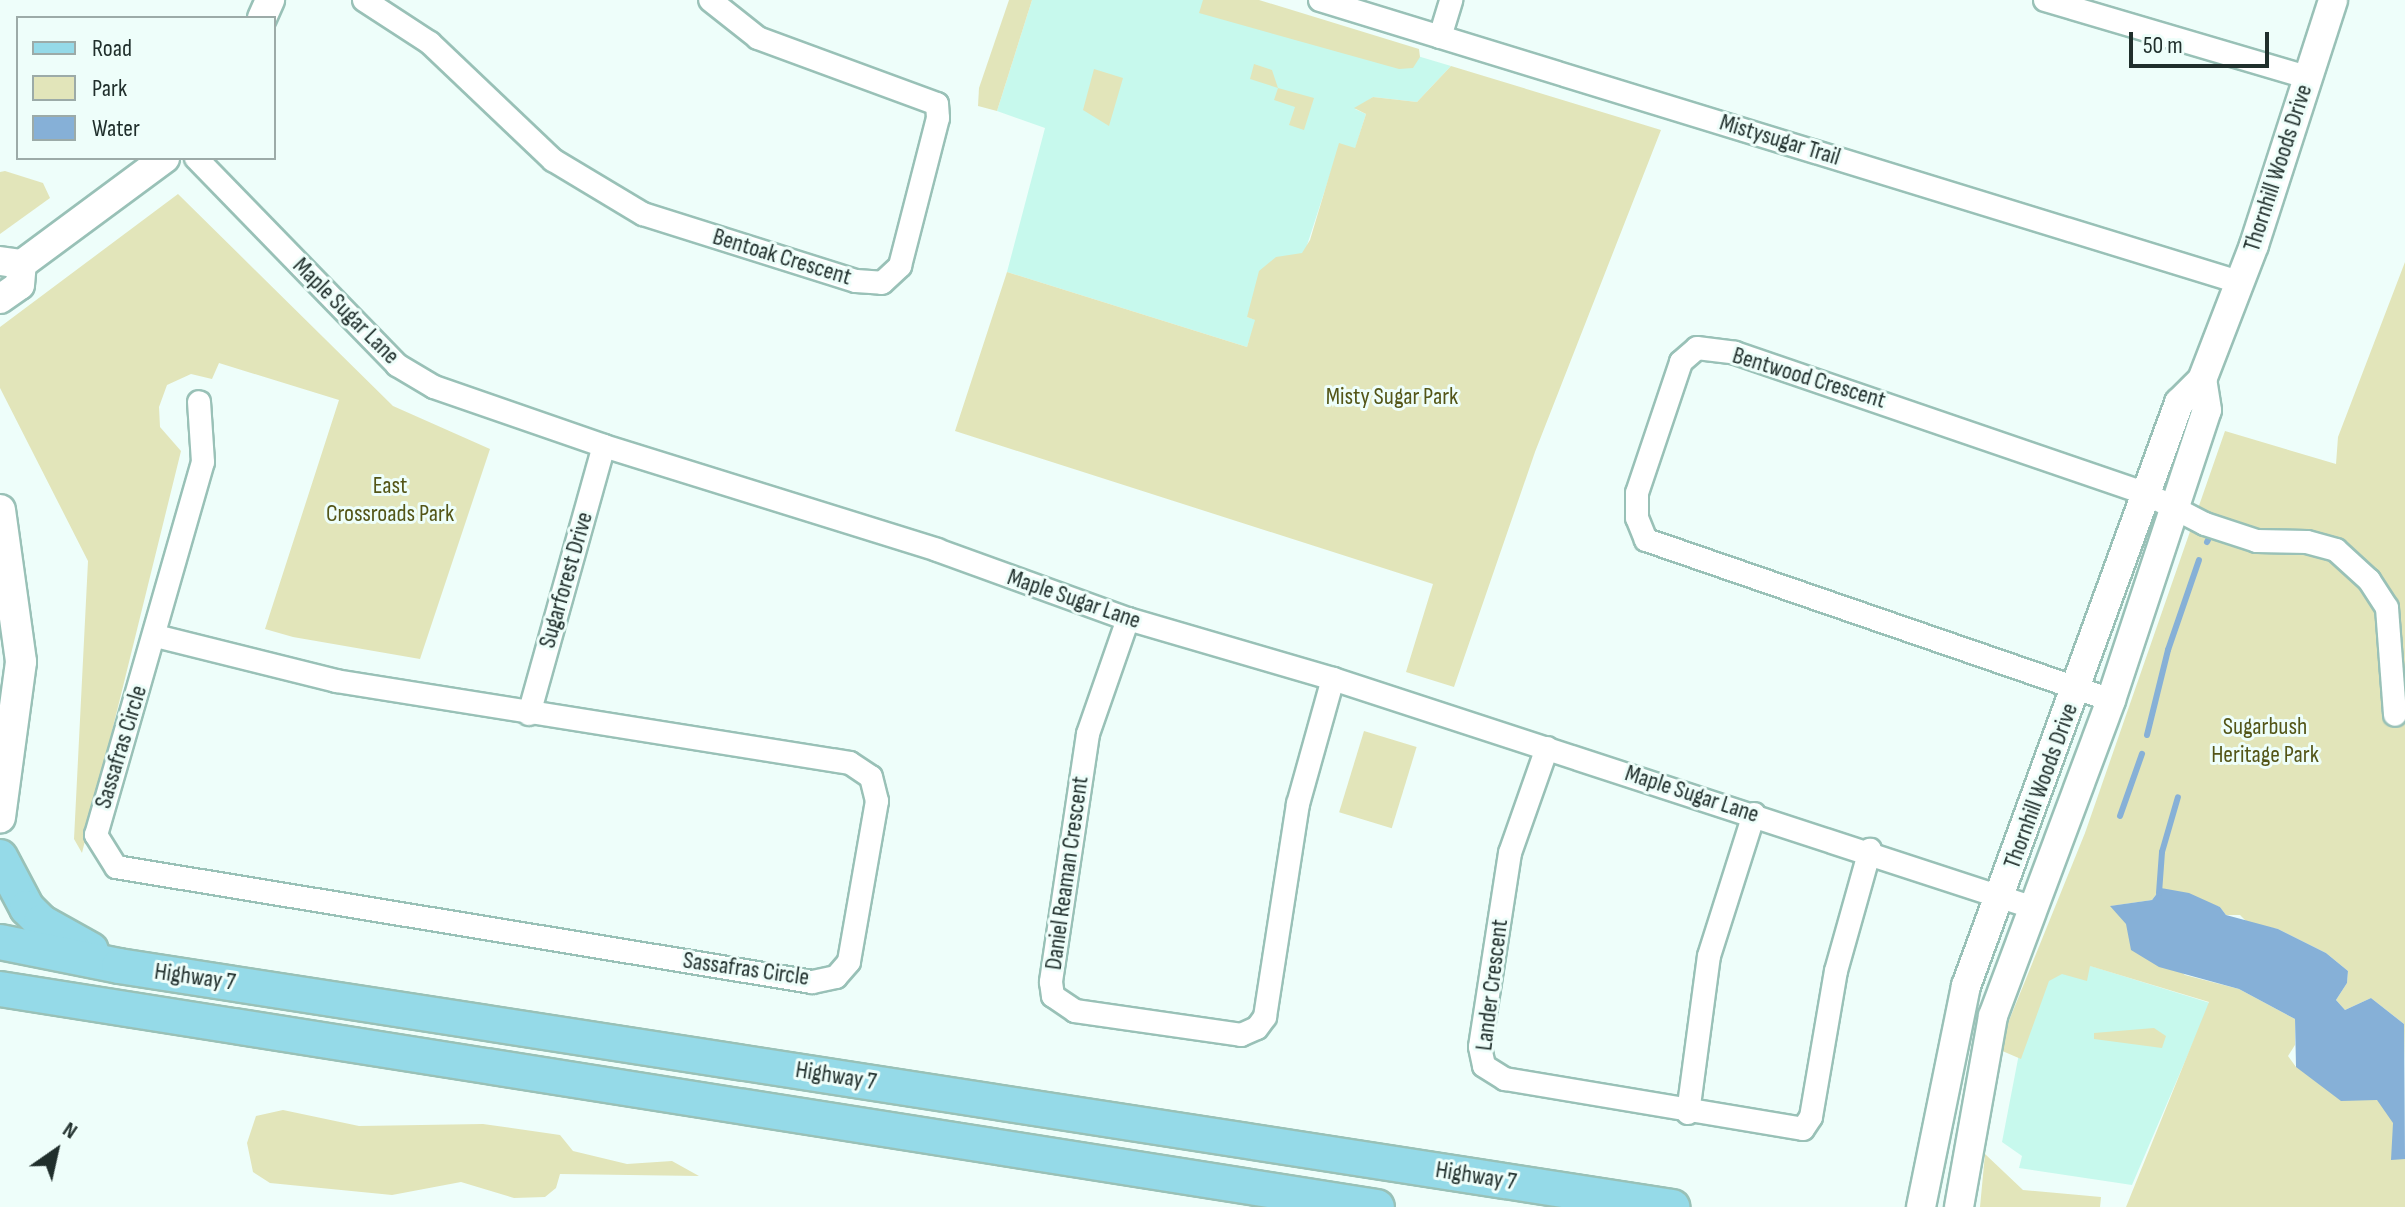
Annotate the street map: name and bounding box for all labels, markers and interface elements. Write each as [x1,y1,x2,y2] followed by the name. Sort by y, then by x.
[16,16,276,160] legend
[2133,16,2273,66] scale bar
[2143,31,2183,60] text: 50 m
[92,34,132,63] text: Road
[92,74,127,103] text: Park
[2237,81,2319,255] street label: Thornhill Woods Drive
[1716,108,1844,172] street label: Mistysugar Trail
[92,114,140,143] text: Water
[709,222,855,292] street label: Bentoak Crescent
[287,252,405,370] street label: Maple Sugar Lane
[1729,341,1889,415] street label: Bentwood Crescent
[1326,383,1458,411] park label: Misty Sugar Park
[326,472,454,528] park label: East Crossroads Park
[533,509,599,651] street label: Sugarforest Drive
[1004,563,1144,635] street label: Maple Sugar Lane
[89,682,153,812] street label: Sassafras Circle
[1998,699,2084,873] street label: Thornhill Woods Drive
[2211,713,2319,769] park label: Sugarbush Heritage Park
[1621,759,1763,829] street label: Maple Sugar Lane
[1039,774,1095,972] street label: Daniel Reaman Crescent
[1470,918,1514,1052] street label: Lander Crescent
[681,946,811,992] street label: Sassafras Circle
[153,957,237,997] street label: Highway 7
[794,1055,878,1097] street label: Highway 7
[16,1111,96,1191] north arrow
[57,1116,82,1145] text: N
[1434,1155,1518,1197] street label: Highway 7

